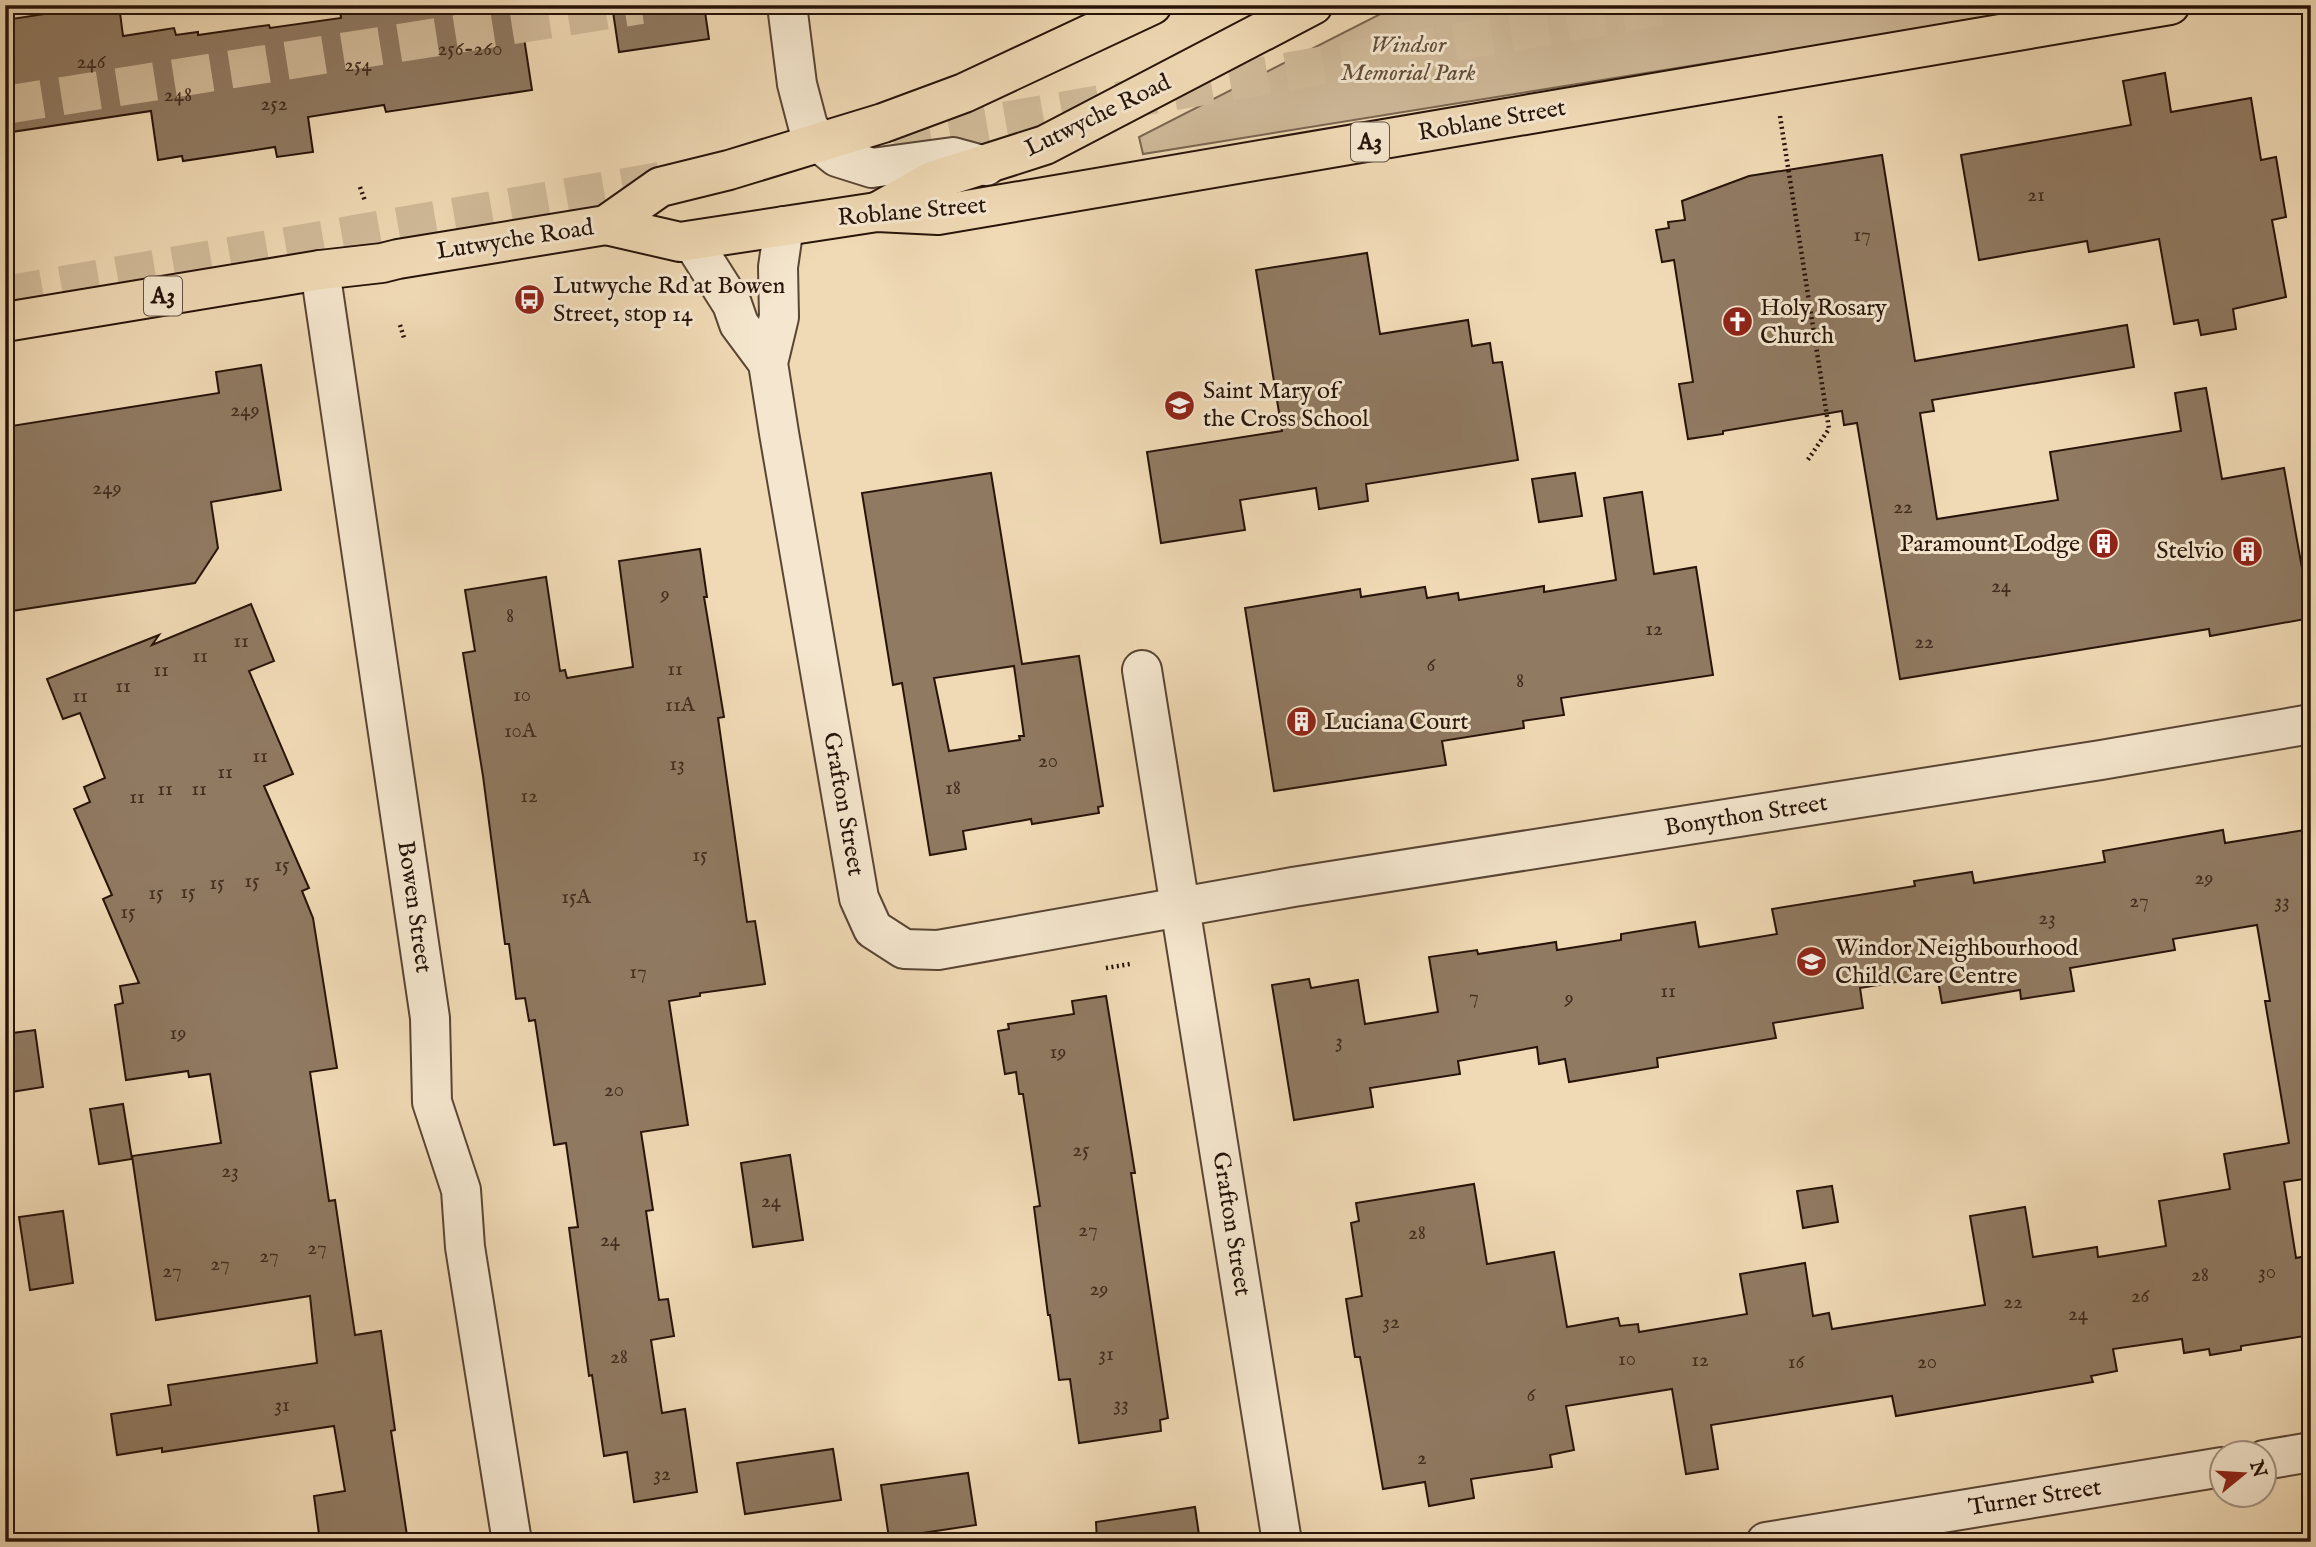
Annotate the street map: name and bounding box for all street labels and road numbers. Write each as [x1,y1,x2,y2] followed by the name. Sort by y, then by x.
[1020,67,1176,165] street label: Lutwyche Road
[1416,93,1568,149] street label: Roblane Street
[1351,122,1389,162] road number: A3
[836,190,988,234] street label: Roblane Street
[434,212,596,268] street label: Lutwyche Road
[144,276,182,316] road number: A3
[815,730,871,878] street label: Grafton Street
[1662,788,1830,844] street label: Bonython Street
[389,839,439,975] street label: Bowen Street
[1204,1150,1258,1298] street label: Grafton Street
[1966,1472,2104,1524] street label: Turner Street

